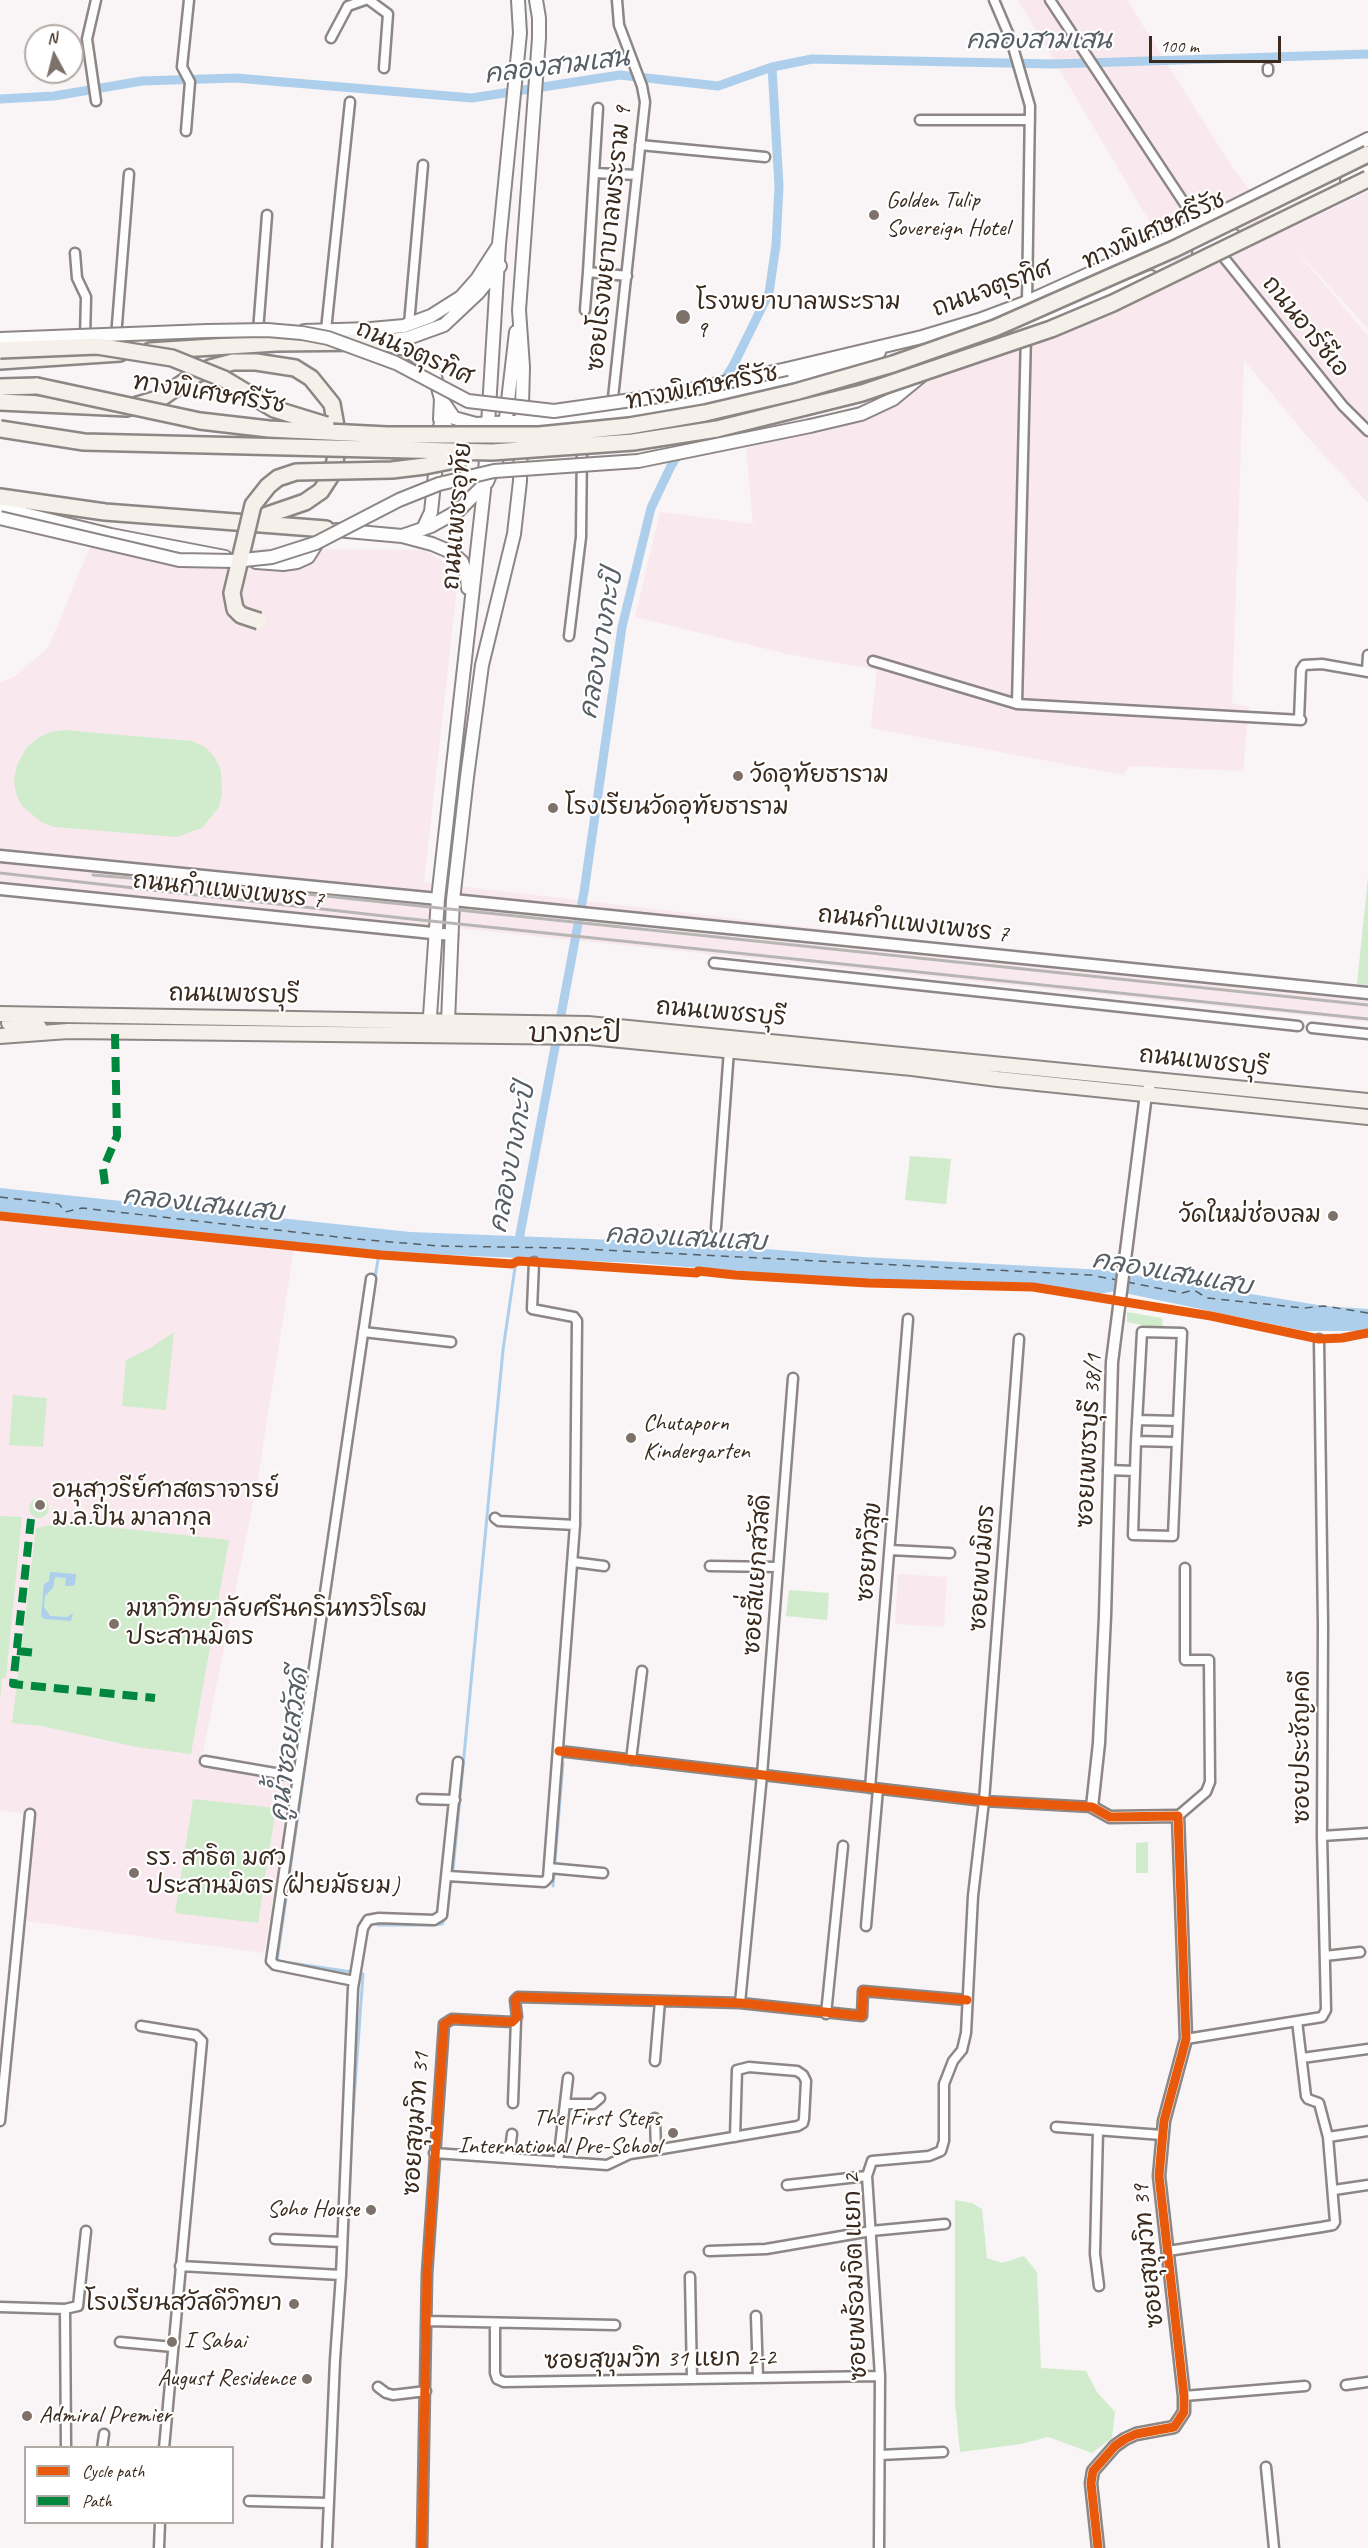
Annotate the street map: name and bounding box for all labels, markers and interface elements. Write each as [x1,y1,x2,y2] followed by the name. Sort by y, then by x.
[24,24,84,84] north arrow
[1152,24,1284,62] scale bar
[966,25,1112,57] water label: คลองสามเสน
[46,28,58,49] text: N
[1160,35,1199,57] text: 100 m
[483,43,631,91] water label: คลองสามเสน
[582,105,638,373] street label: ซอยโรงพยาบาลพระราม 9
[1078,185,1230,277] street label: ทางพิเศษศรีรัช
[886,187,1010,243] place label: Golden Tulip Sovereign Hotel
[867,208,881,222] marker: Golden Tulip Sovereign Hotel
[929,254,1055,324] street label: ถนนจตุรทิศ
[1255,270,1355,384] street label: ถนนอาร์ซีเอ
[696,289,901,345] place label: โรงพยาบาลพระราม 9
[674,308,692,326] marker: โรงพยาบาลพระราม 9
[351,315,477,391] street label: ถนนจตุรทิศ
[623,359,781,417] street label: ทางพิเศษศรีรัช
[130,368,288,420] street label: ทางพิเศษศรีรัช
[437,441,479,591] street label: ถนนเพชรอุทัย
[573,567,631,721] water label: คลองบางกะปิ
[750,762,889,790] place label: วัดอุทัยธาราม
[731,769,745,783] marker: วัดอุทัยธาราม
[565,794,789,822] place label: โรงเรียนวัดอุทัยธาราม
[546,801,560,815] marker: โรงเรียนวัดอุทัยธาราม
[131,867,325,915] street label: ถนนกำแพงเพชร 7
[816,901,1010,949] street label: ถนนกำแพงเพชร 7
[168,979,300,1011] street label: ถนนเพชรบุรี
[655,993,787,1033] street label: ถนนเพชรบุรี
[529,1019,621,1051] district label: บางกะปิ
[1137,1041,1271,1083] street label: ถนนเพชรบุรี
[483,1081,543,1235] water label: คลองบางกะปิ
[121,1181,285,1229] water label: คลองแสนแสบ
[1179,1202,1321,1230] place label: วัดใหม่ช่องลม
[1326,1209,1340,1223] marker: วัดใหม่ช่องลม
[604,1219,768,1259] water label: คลองแสนแสบ
[1090,1245,1254,1303] water label: คลองแสนแสบ
[1071,1353,1109,1529] street label: ซอยเพชรบุรี 38/1
[643,1410,750,1466] place label: Chutaporn Kindergarten
[624,1431,638,1445] marker: Chutaporn Kindergarten
[52,1477,280,1533] place label: อนุสาวรีย์ศาสตราจารย์ ม.ล.ปิ่น มาลากุล
[738,1493,778,1657] street label: ซอยสี่แยกสวัสดี
[33,1498,47,1512] marker: อนุสาวรีย์ศาสตราจารย์ ม.ล.ปิ่น มาลากุล
[851,1501,889,1603] street label: ซอยทวีสุข
[964,1504,1002,1632] street label: ซอยพบมิตร
[126,1596,427,1652] place label: มหาวิทยาลัยศรีนครินทรวิโรฒ ประสานมิตร
[107,1617,121,1631] marker: มหาวิทยาลัยศรีนครินทรวิโรฒ ประสานมิตร
[264,1666,316,1824] water label: คูน้ำซอยสวัสดี
[1289,1670,1317,1824] street label: ซอยประชัญคดี
[146,1845,399,1901] place label: รร. สาธิต มศว ประสานมิตร (ฝ่ายมัธยม)
[127,1866,141,1880] marker: รร. สาธิต มศว ประสานมิตร (ฝ่ายมัธยม)
[398,2051,436,2197] street label: ซอยสุขุมวิท 31
[458,2105,661,2161] place label: The First Steps International Pre-School
[666,2126,680,2140] marker: The First Steps International Pre-School
[838,2173,874,2381] street label: ซอยพร้อมจิต แยก 2
[1127,2183,1171,2329] street label: ซอยสุขุมวิท 39
[267,2196,359,2224] place label: Soho House
[364,2203,378,2217] marker: Soho House
[85,2290,282,2318] place label: โรงเรียนสวัสดีวิทยา
[287,2297,301,2311] marker: โรงเรียนสวัสดีวิทยา
[184,2328,246,2356] place label: I Sabai
[165,2335,179,2349] marker: I Sabai
[544,2344,776,2376] street label: ซอยสุขุมวิท 31 แยก 2-2
[158,2365,295,2393] place label: August Residence
[300,2372,314,2386] marker: August Residence
[39,2402,171,2430] place label: Admiral Premier
[20,2409,34,2423] marker: Admiral Premier
[24,2446,234,2524] legend
[82,2460,144,2482] text: Cycle path
[82,2490,112,2512] text: Path

